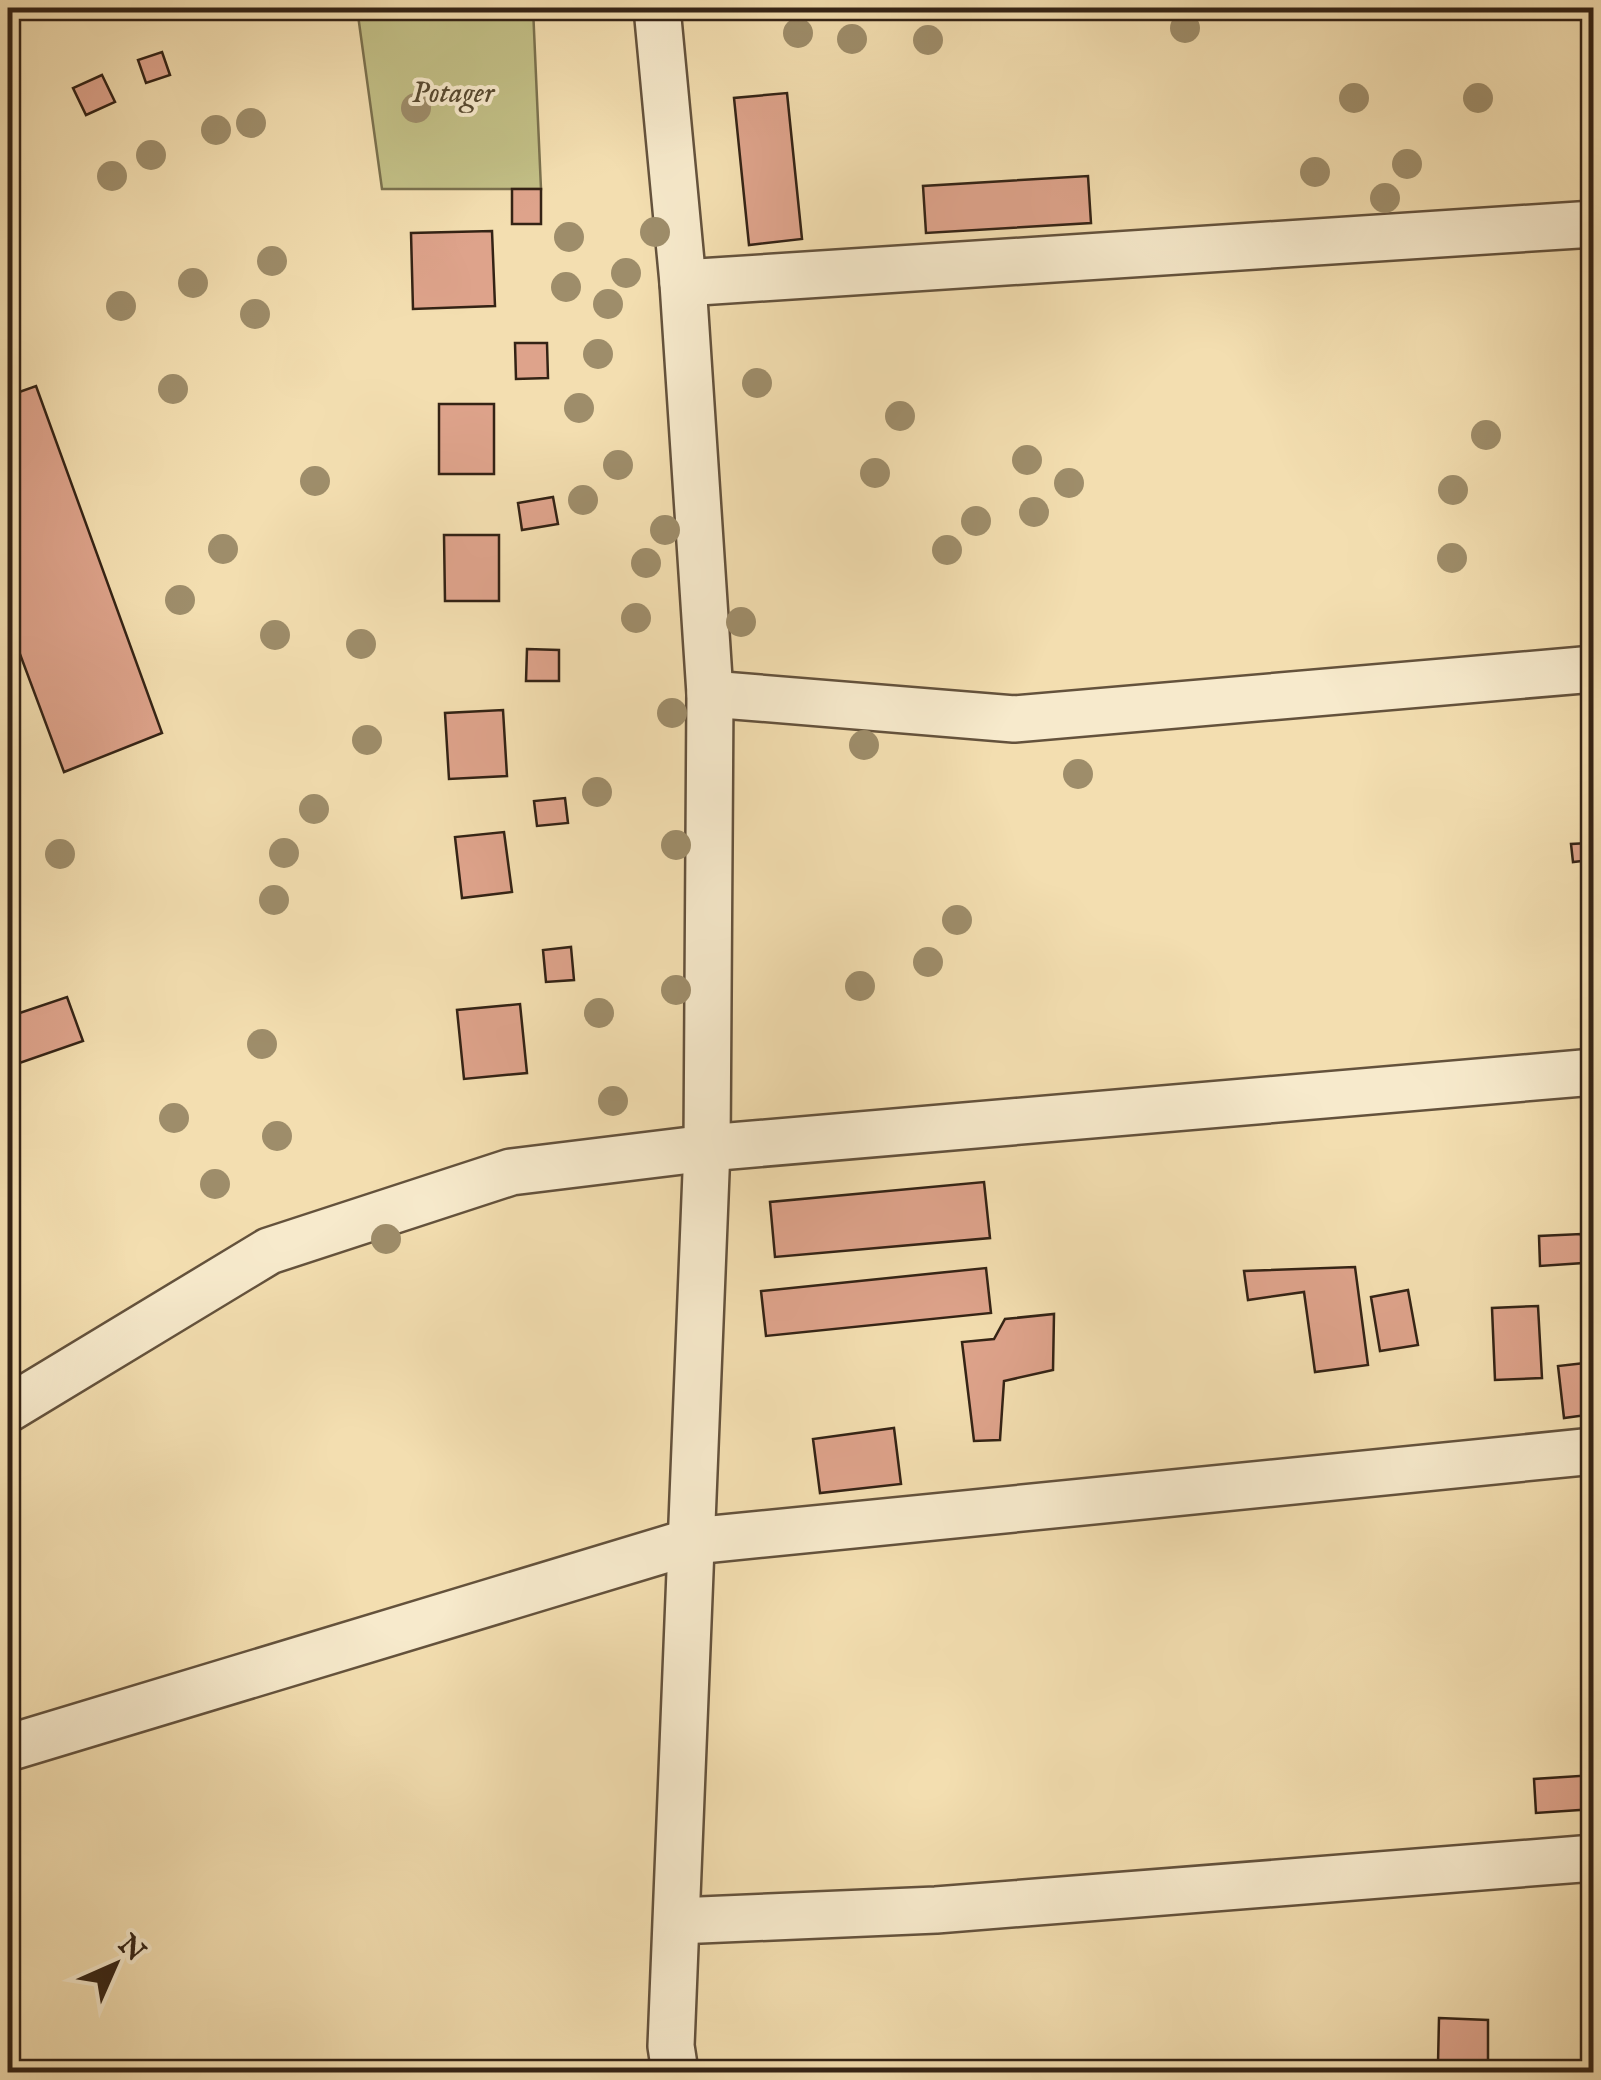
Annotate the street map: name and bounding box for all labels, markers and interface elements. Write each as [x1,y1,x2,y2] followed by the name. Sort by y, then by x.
[412,75,496,113] park label: Potager
[65,1915,165,2015] north arrow
[109,1927,152,1970] text: N

